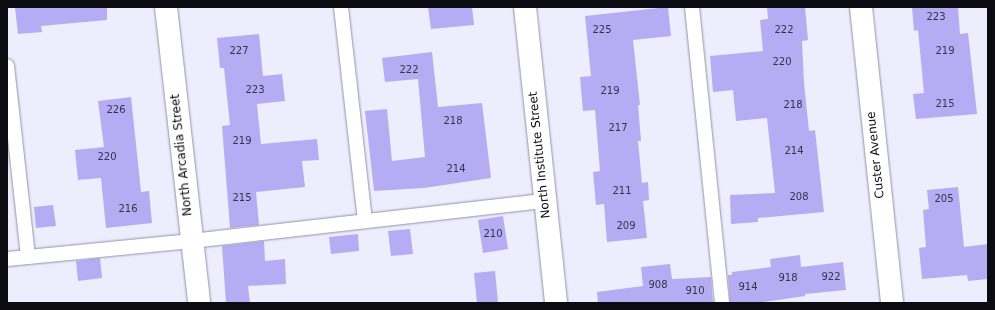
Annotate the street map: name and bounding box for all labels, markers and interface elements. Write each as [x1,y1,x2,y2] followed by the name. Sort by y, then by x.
[926,11,946,23] house number: 223
[592,24,612,36] house number: 225
[774,24,794,36] house number: 222
[229,45,249,57] house number: 227
[935,45,955,57] house number: 219
[772,56,792,68] house number: 220
[399,64,419,76] house number: 222
[245,84,265,96] house number: 223
[600,85,620,97] house number: 219
[526,91,554,219] street label: North Institute Street
[168,93,196,217] street label: North Arcadia Street
[935,98,955,110] house number: 215
[783,99,803,111] house number: 218
[106,104,126,116] house number: 226
[864,111,888,199] street label: Custer Avenue
[443,115,463,127] house number: 218
[608,122,628,134] house number: 217
[232,135,252,147] house number: 219
[784,145,804,157] house number: 214
[97,151,117,163] house number: 220
[446,163,466,175] house number: 214
[612,185,632,197] house number: 211
[789,191,809,203] house number: 208
[232,192,252,204] house number: 215
[934,193,954,205] house number: 205
[118,203,138,215] house number: 216
[616,220,636,232] house number: 209
[483,228,503,240] house number: 210
[821,271,841,283] house number: 922
[778,272,798,284] house number: 918
[648,279,668,291] house number: 908
[738,281,758,293] house number: 914
[685,285,705,297] house number: 910

